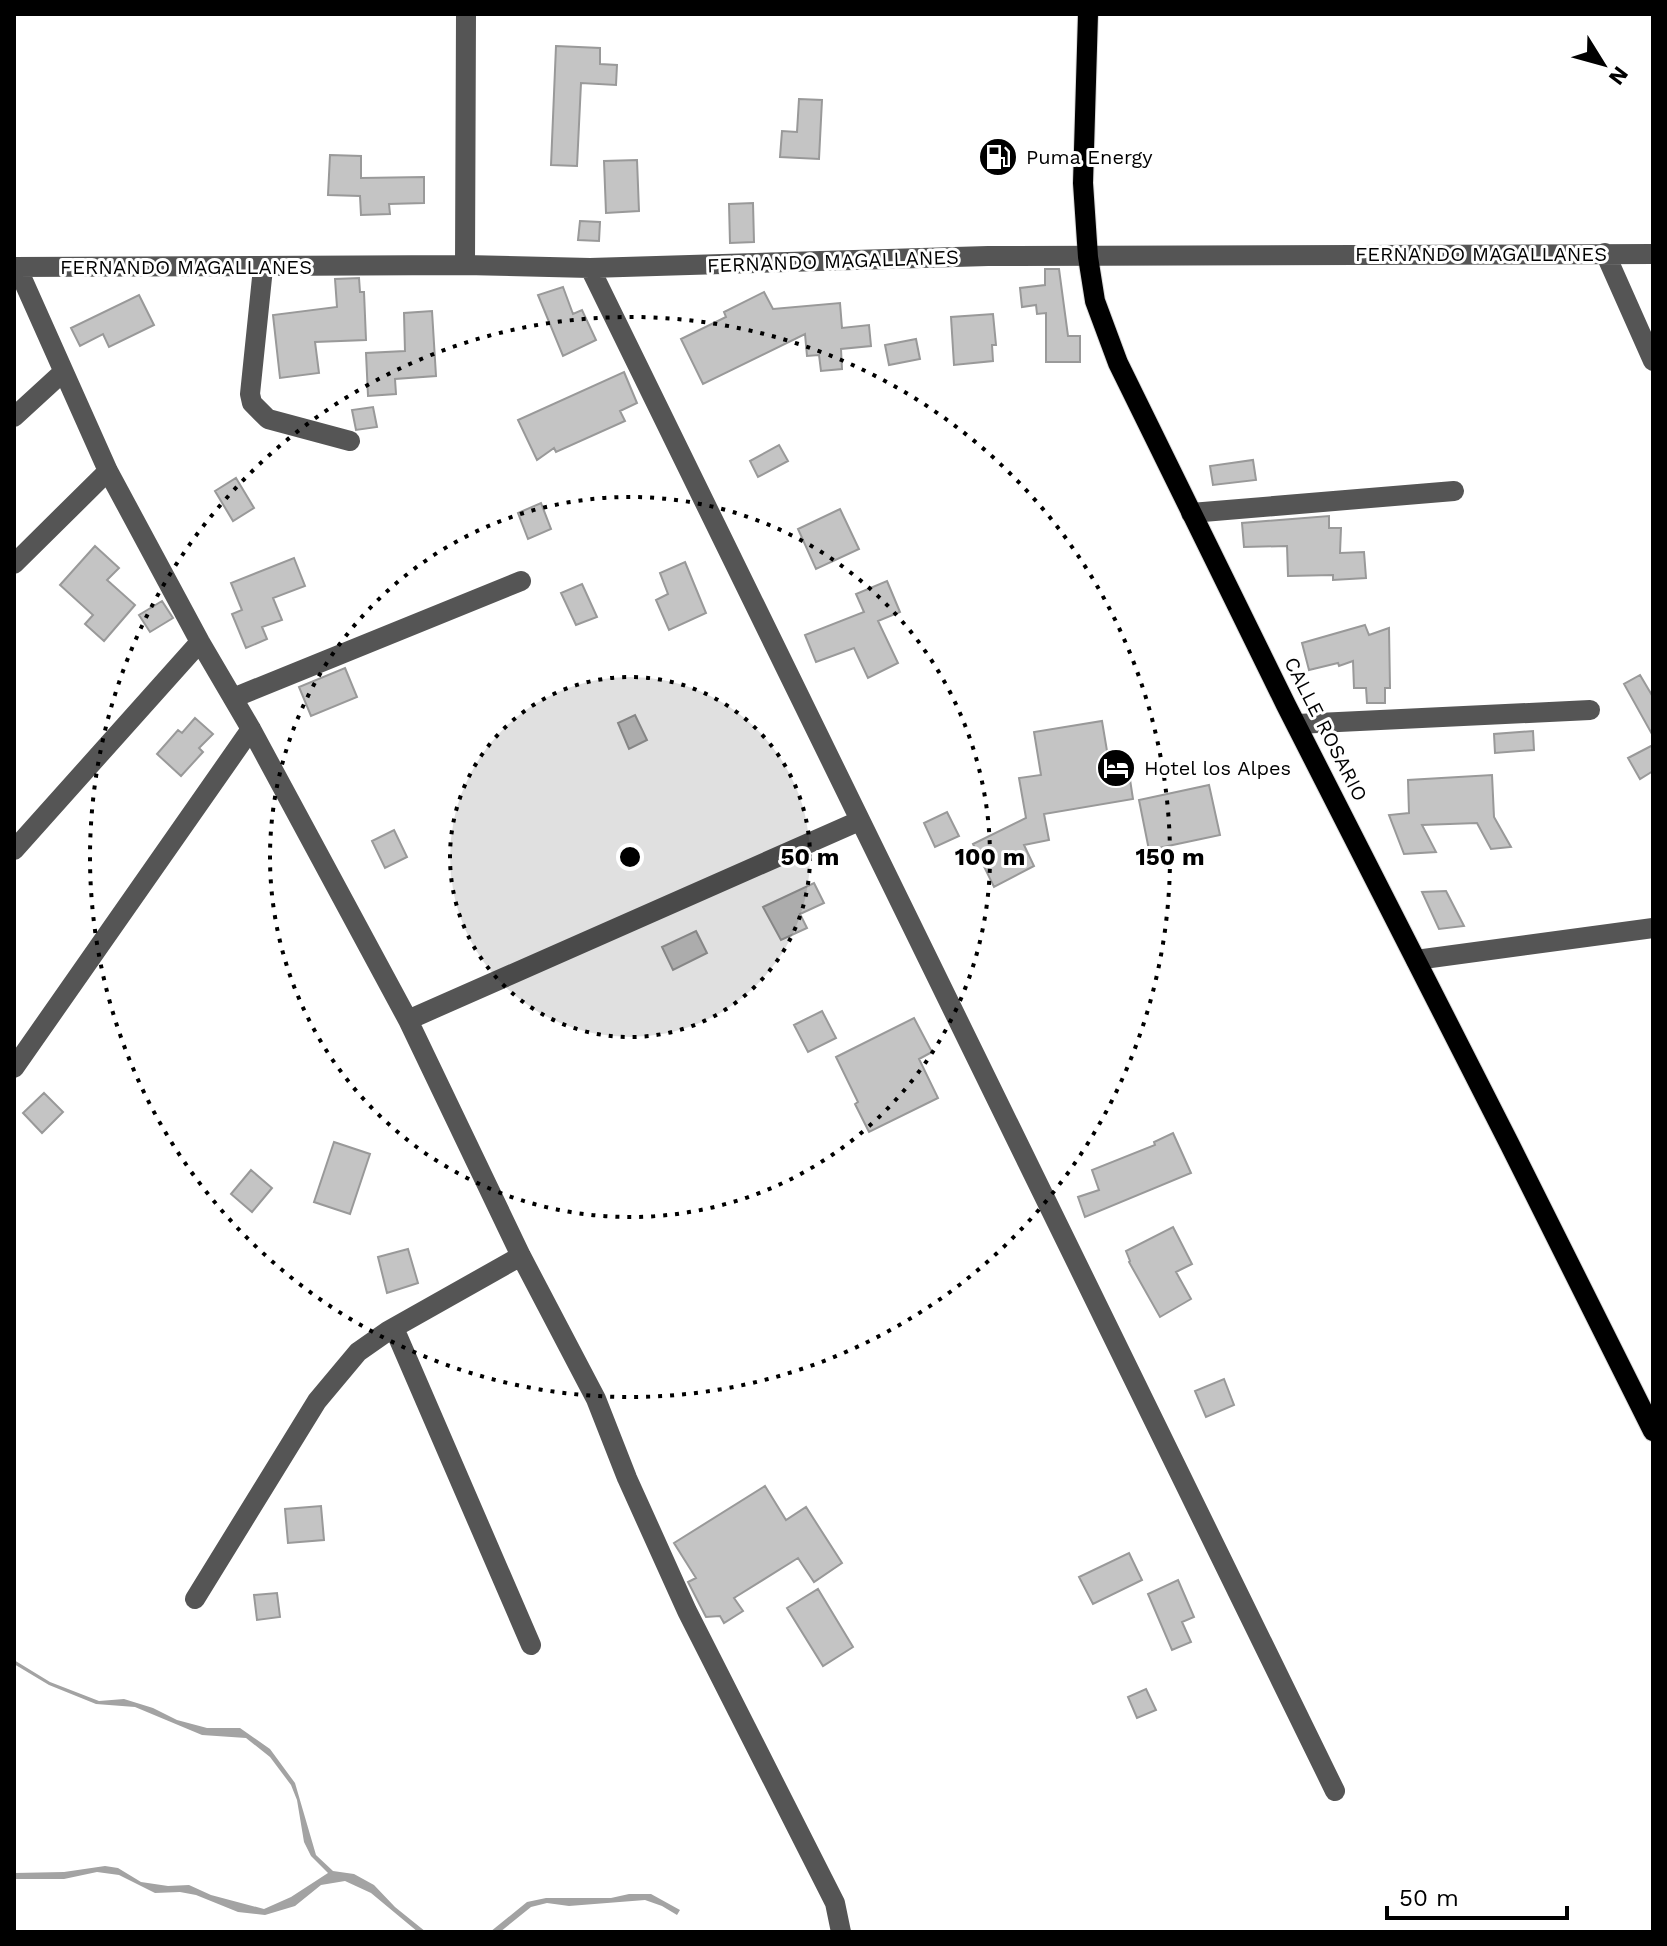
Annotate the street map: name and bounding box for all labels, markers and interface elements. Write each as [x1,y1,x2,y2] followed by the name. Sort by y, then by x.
[1563,24,1643,104] north arrow
[1604,62,1633,90] text: N
[977,136,1019,178] fuel station icon: Puma Energy
[1026,145,1153,169] place label: Puma Energy
[1355,242,1607,266] street label: FERNANDO MAGALLANES
[707,245,959,277] street label: FERNANDO MAGALLANES
[60,255,312,279] street label: FERNANDO MAGALLANES
[1279,653,1373,805] street label: CALLE ROSARIO
[1095,747,1137,789] hotel icon: Hotel los Alpes
[1144,756,1291,780] place label: Hotel los Alpes
[616,843,644,871] centre of rings
[781,843,839,871] text: 50 m
[955,843,1025,871] text: 100 m
[1135,843,1205,871] text: 150 m
[1387,1870,1567,1920] scale bar
[1399,1884,1459,1912] text: 50 m

